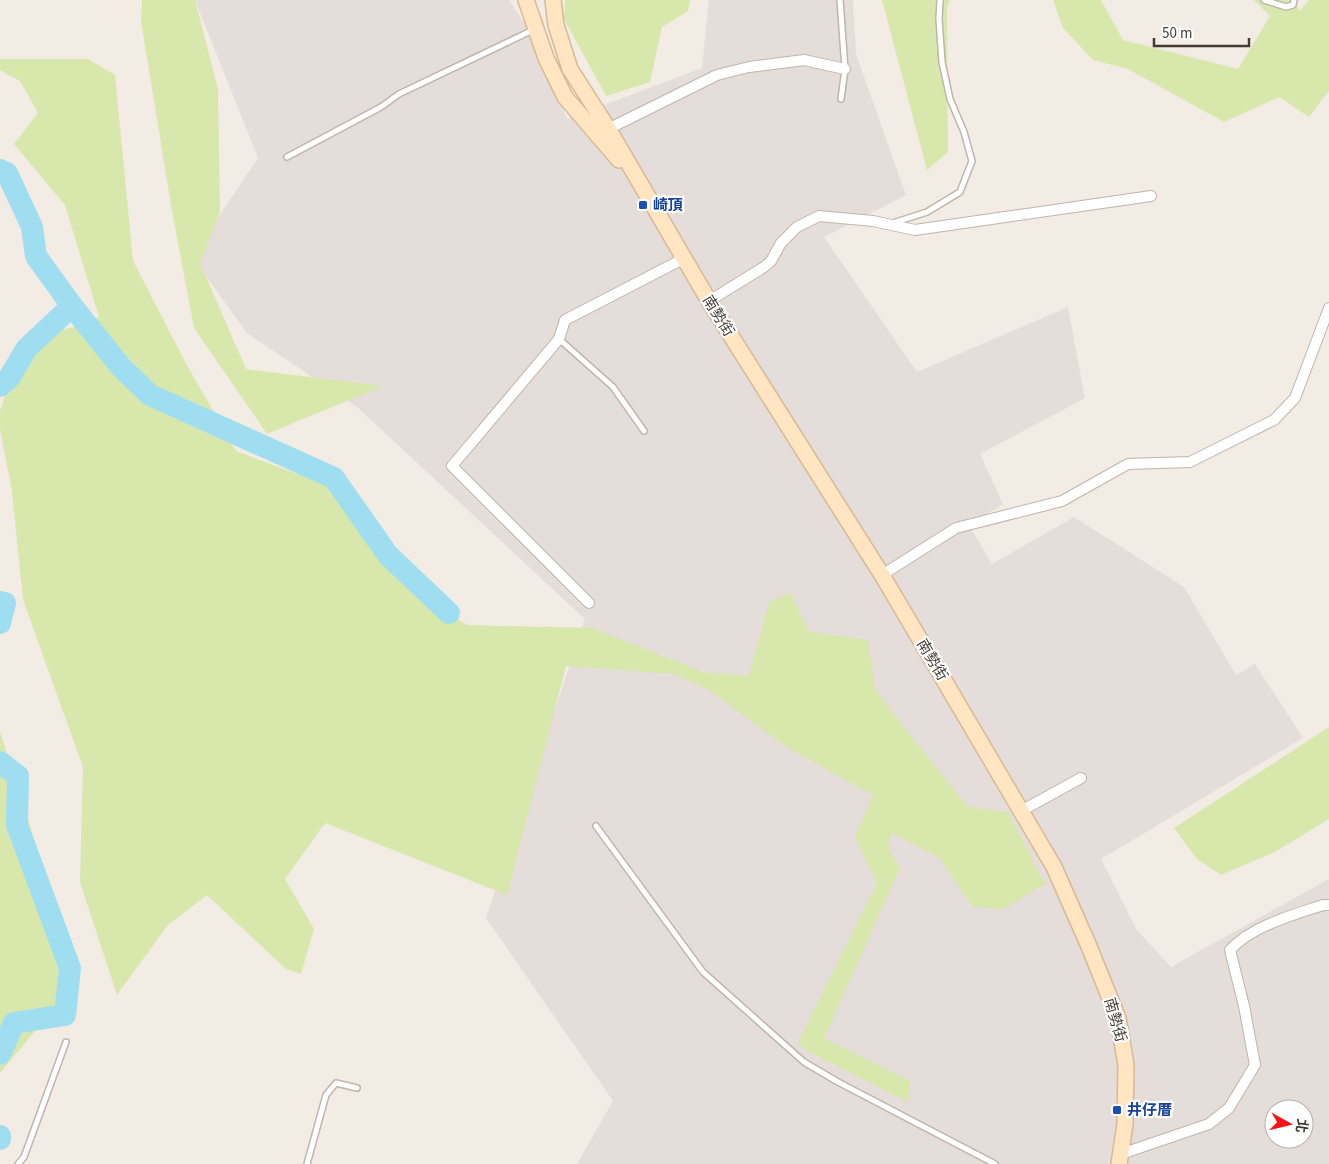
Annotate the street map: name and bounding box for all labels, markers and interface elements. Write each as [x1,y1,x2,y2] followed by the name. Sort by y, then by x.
[1154,15,1249,47] scale bar
[1162,23,1192,44] text: 50 m
[653,195,683,216] place label: 崎頂
[637,199,649,211] marker: 崎頂
[697,291,739,341] street label: 南勢街
[911,635,953,685] street label: 南勢街
[1099,995,1131,1045] street label: 南勢街
[1264,1099,1314,1149] north arrow
[1127,1100,1172,1121] place label: 井仔厝
[1111,1104,1123,1116] marker: 井仔厝
[1290,1117,1312,1134] text: 北

